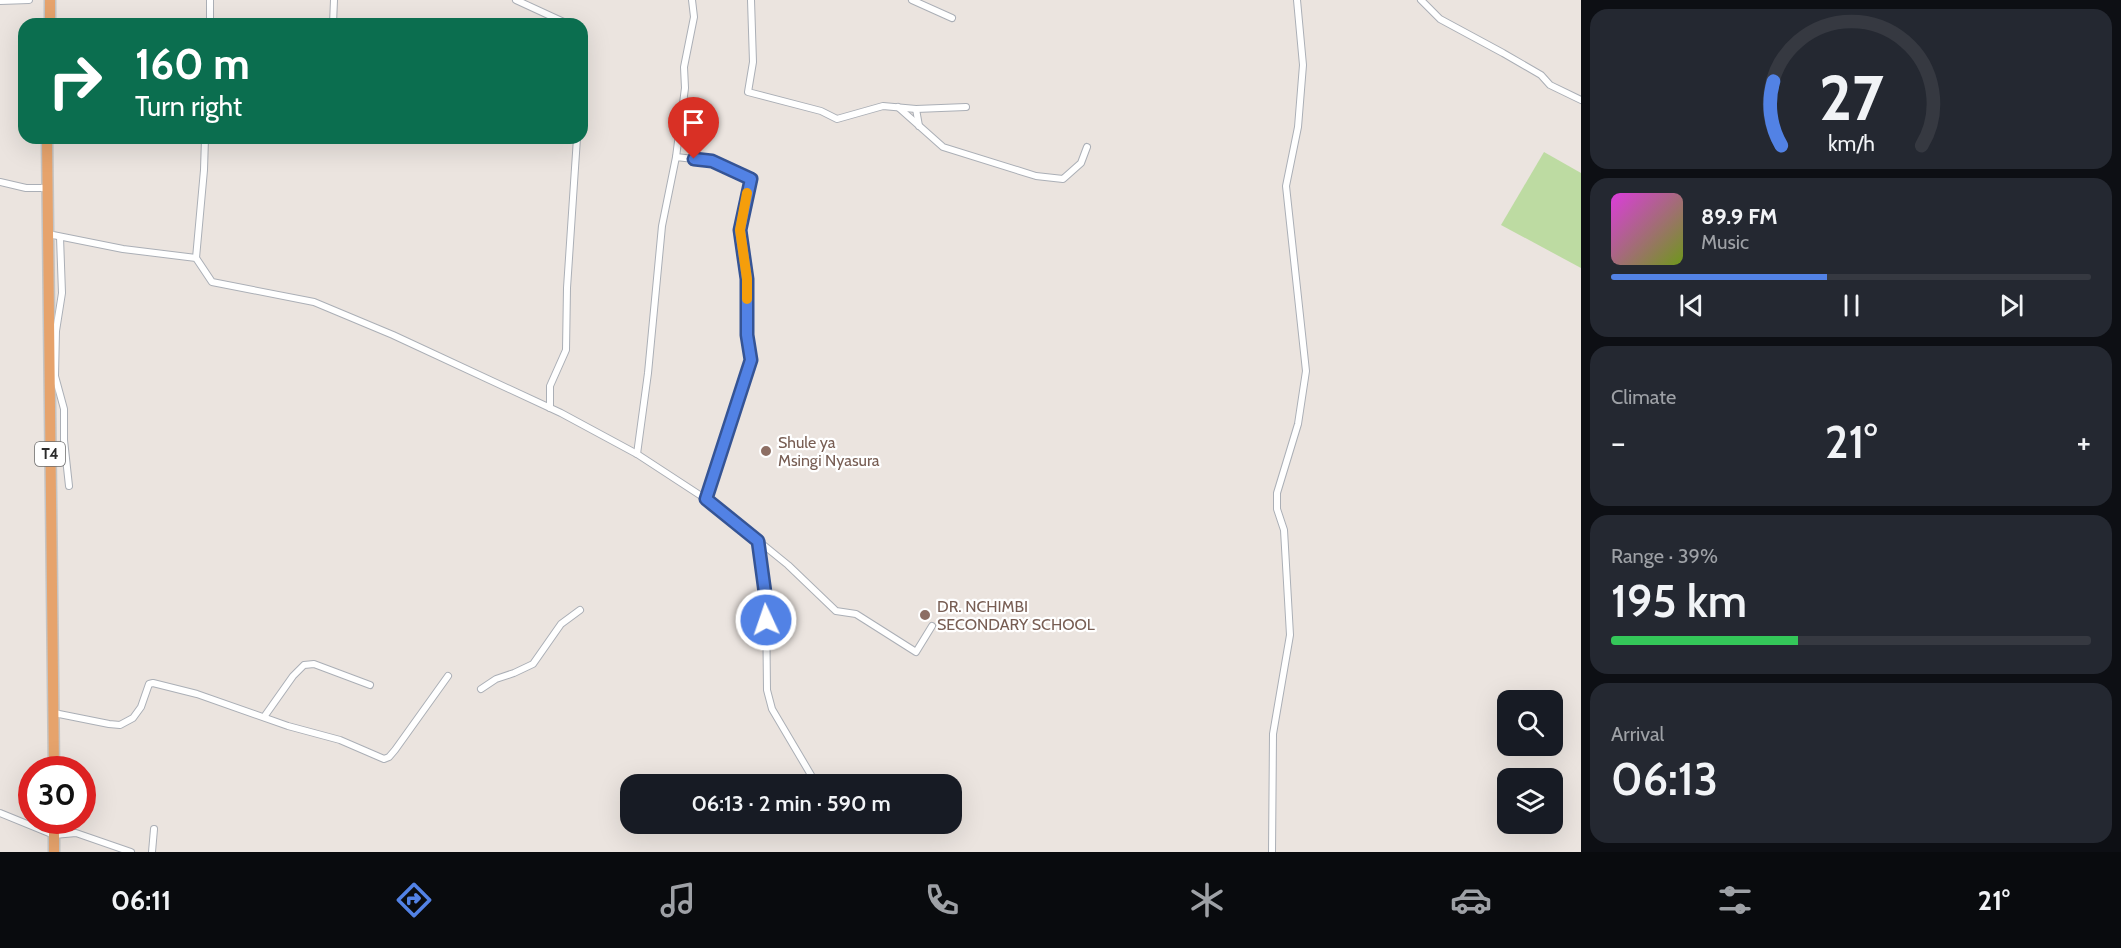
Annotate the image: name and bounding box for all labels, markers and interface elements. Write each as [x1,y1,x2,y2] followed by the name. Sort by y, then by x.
[135,38,250,90] text: 160 m
[36,42,114,120] icon: right
[1819,60,1884,136] text: 27
[135,90,242,123] text: Turn right
[668,97,719,159] pin
[677,106,710,139] icon: arrive
[1828,130,1874,156] text: km/h
[1701,203,1778,230] text: 89.9 FM
[1701,230,1749,254] text: Music
[1675,289,1708,322] icon: previous
[1835,289,1868,322] icon: pause
[1995,289,2028,322] icon: next
[1611,385,1676,409] text: Climate
[1825,415,1877,469] text: 21°
[1611,422,1626,462] text: −
[2076,422,2091,462] text: +
[778,433,880,470] place label: Shule ya Msingi Nyasura
[35,442,65,466] road number: T4
[759,444,773,458] marker: Shule ya Msingi Nyasura
[1611,544,1718,568] text: Range · 39%
[1611,574,1747,628] text: 195 km
[734,588,798,652] position arrow
[937,597,1095,634] place label: DR. NCHIMBI SECONDARY SCHOOL
[918,608,932,622] marker: DR. NCHIMBI SECONDARY SCHOOL
[1497,690,1563,834] map controls
[1497,690,1563,756] button: search
[1611,722,1664,746] text: Arrival
[1611,752,1718,806] text: 06:13
[18,756,96,834] speed limit sign: 30
[1497,768,1563,834] button: layers
[691,790,891,817] text: 06:13 · 2 min · 590 m
[393,879,435,921] icon: directions
[657,879,699,921] icon: music
[921,879,963,921] icon: phone
[1186,879,1228,921] icon: climate
[1450,879,1492,921] icon: car
[1714,879,1756,921] icon: filters
[111,884,171,917] text: 06:11
[1978,884,2010,917] text: 21°

